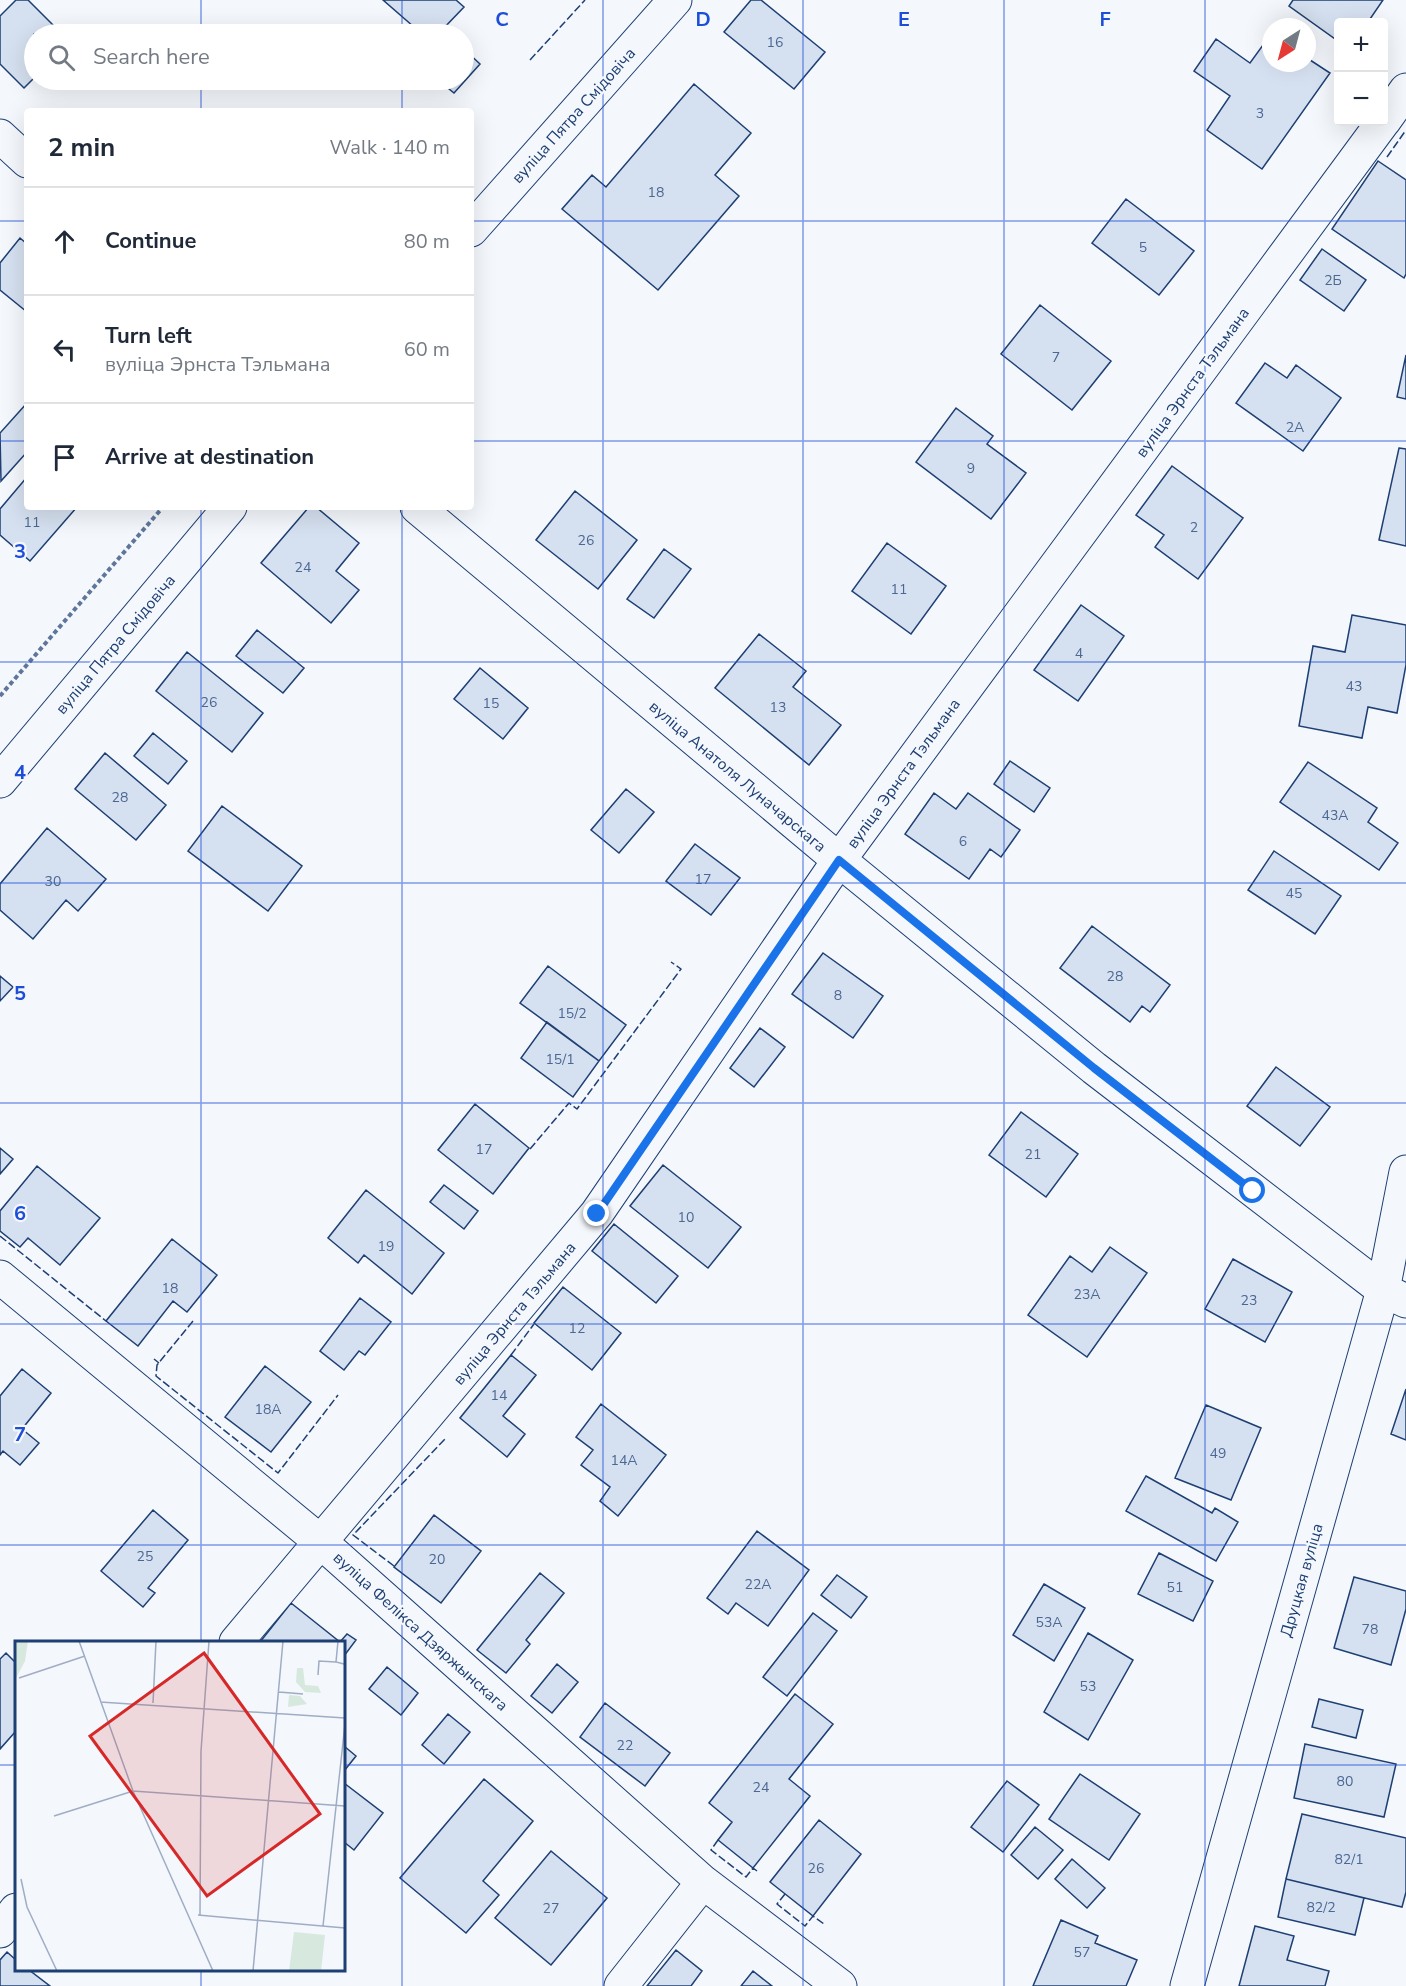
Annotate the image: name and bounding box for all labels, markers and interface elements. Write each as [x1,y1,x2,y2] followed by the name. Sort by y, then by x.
[495,6,509,33] text: C
[695,6,711,33] text: D
[898,6,910,33] text: E
[1099,6,1111,33] text: F
[1262,18,1316,72] north arrow
[1334,18,1388,126] map controls
[1334,18,1388,72] button: +
[24,24,474,90] search box
[767,33,783,52] house number: 16
[45,41,78,74] icon: search
[93,42,210,72] text: Search here
[507,43,641,188] street label: вуліца Пятра Смідовіча
[1334,72,1388,126] button: −
[1256,104,1264,123] house number: 3
[48,130,115,165] text: 2 min
[330,134,450,161] text: Walk · 140 m
[648,183,664,202] house number: 18
[48,225,81,258] icon: ahead
[105,226,196,256] text: Continue
[404,228,450,255] text: 80 m
[1139,238,1147,257] house number: 5
[1324,271,1342,290] house number: 2Б
[1131,303,1255,462] street label: вуліца Эрнста Тэльмана
[105,321,192,351] text: Turn left
[48,333,81,366] icon: left
[404,336,450,363] text: 60 m
[1052,348,1060,367] house number: 7
[105,351,330,378] text: вуліца Эрнста Тэльмана
[1286,418,1304,437] house number: 2А
[48,441,81,474] icon: arrive
[105,442,314,472] text: Arrive at destination
[967,459,975,478] house number: 9
[24,513,40,532] house number: 11
[1190,518,1198,537] house number: 2
[578,531,594,550] house number: 26
[14,538,26,565] text: 3
[295,558,311,577] house number: 24
[51,570,181,719] street label: вуліца Пятра Смідовіча
[891,580,907,599] house number: 11
[1075,644,1083,663] house number: 4
[1346,677,1362,696] house number: 43
[201,693,217,712] house number: 26
[483,694,499,713] house number: 15
[842,694,966,853] street label: вуліца Эрнста Тэльмана
[644,696,831,858] street label: вуліца Анатоля Луначарскага
[770,698,786,717] house number: 13
[14,759,26,786] text: 4
[112,788,128,807] house number: 28
[1321,806,1349,825] house number: 43А
[959,832,967,851] house number: 6
[695,870,711,889] house number: 17
[45,872,61,891] house number: 30
[1286,884,1302,903] house number: 45
[1107,967,1123,986] house number: 28
[14,980,26,1007] text: 5
[834,986,842,1005] house number: 8
[557,1004,587,1023] house number: 15/2
[545,1050,575,1069] house number: 15/1
[476,1140,492,1159] house number: 17
[1025,1145,1041,1164] house number: 21
[1239,1177,1265,1203] route start
[14,1200,26,1227] text: 6
[583,1200,609,1226] route end
[678,1208,694,1227] house number: 10
[378,1237,394,1256] house number: 19
[448,1237,581,1390] street label: вуліца Эрнста Тэльмана
[162,1279,178,1298] house number: 18
[1073,1285,1101,1304] house number: 23А
[1241,1291,1257,1310] house number: 23
[569,1319,585,1338] house number: 12
[491,1386,507,1405] house number: 14
[254,1400,282,1419] house number: 18А
[14,1421,26,1448] text: 7
[1210,1444,1226,1463] house number: 49
[610,1451,638,1470] house number: 14А
[1275,1521,1329,1640] street label: Друцкая вуліца
[137,1547,153,1566] house number: 25
[328,1547,513,1716] street label: вуліца Фелікса Дзяржынскага
[429,1550,445,1569] house number: 20
[744,1575,772,1594] house number: 22А
[1167,1578,1183,1597] house number: 51
[1035,1613,1063,1632] house number: 53А
[1362,1620,1378,1639] house number: 78
[15,1641,345,1971] inset map
[1080,1677,1096,1696] house number: 53
[617,1736,633,1755] house number: 22
[1337,1772,1353,1791] house number: 80
[753,1778,769,1797] house number: 24
[1334,1850,1364,1869] house number: 82/1
[808,1859,824,1878] house number: 26
[1306,1898,1336,1917] house number: 82/2
[543,1899,559,1918] house number: 27
[1074,1943,1090,1962] house number: 57

